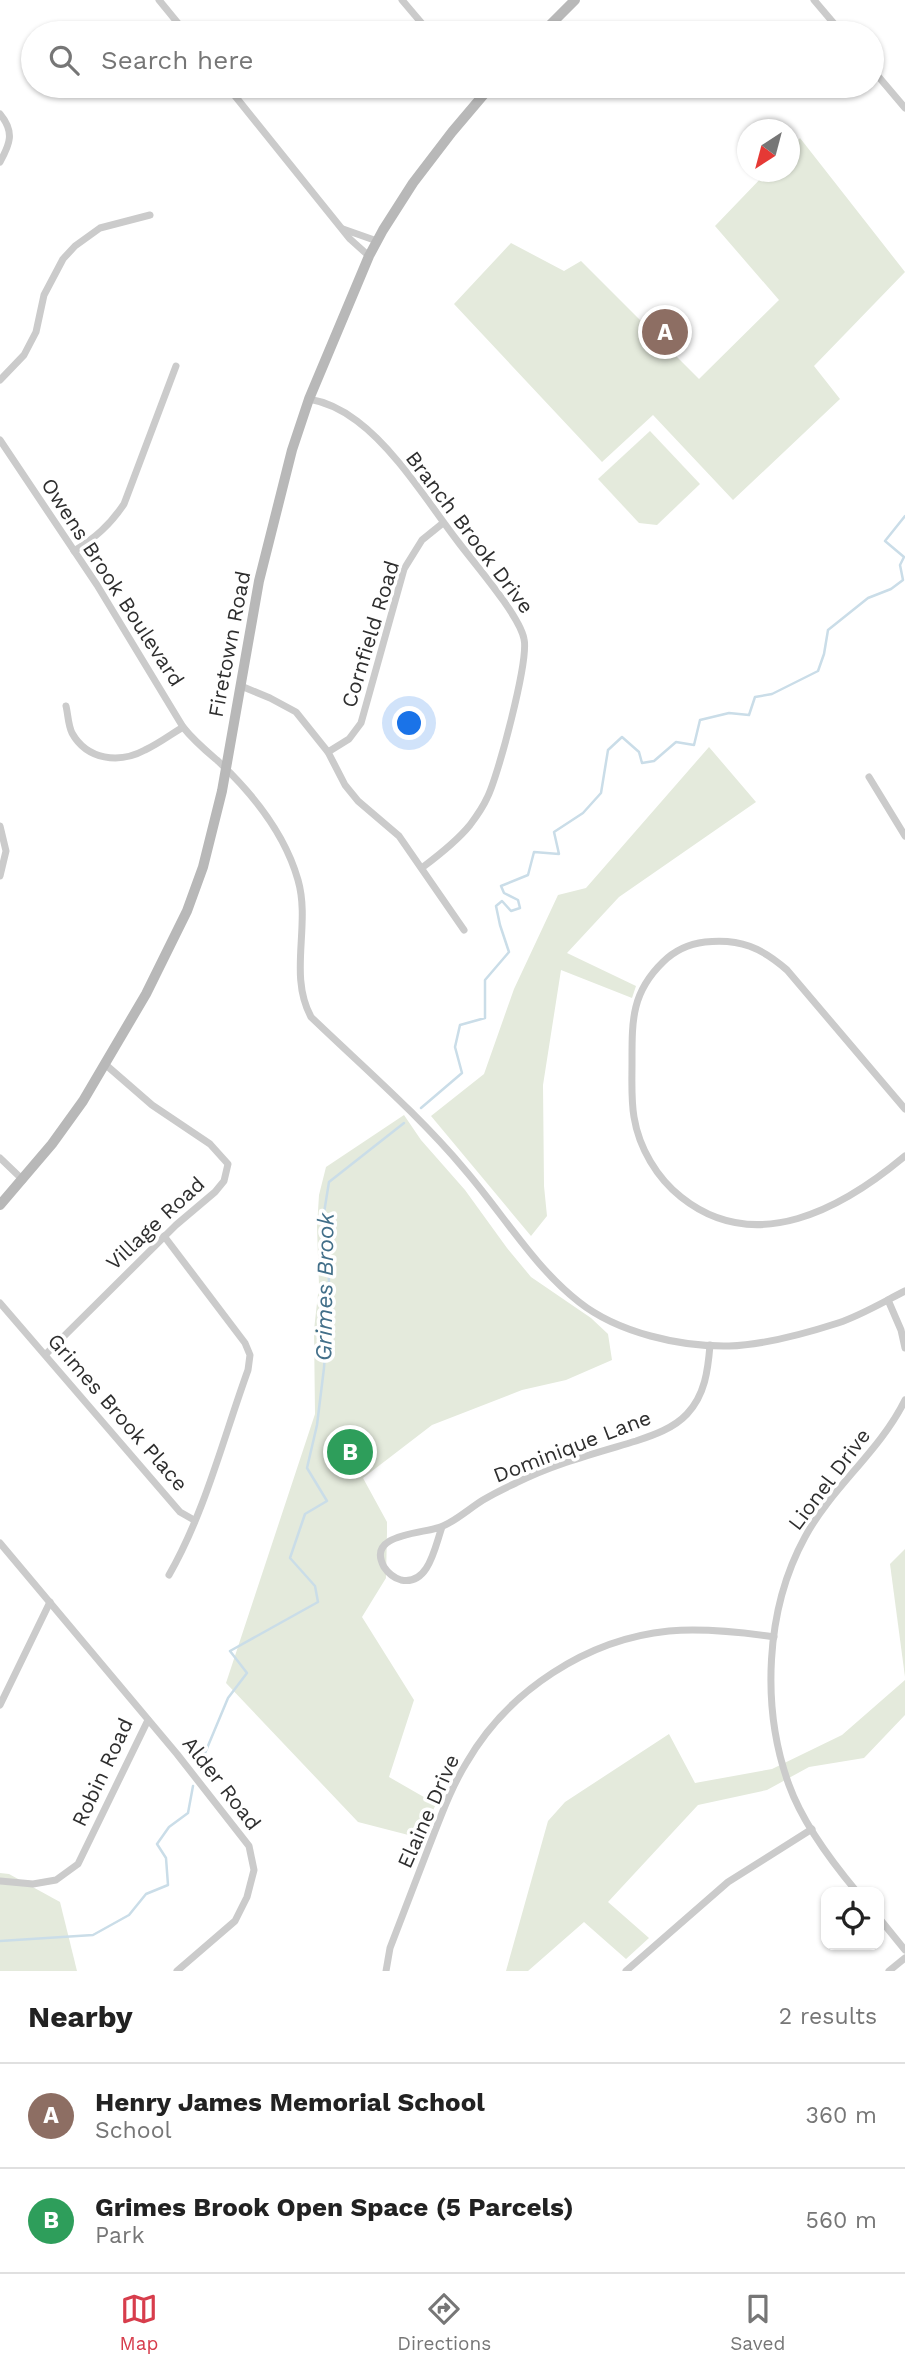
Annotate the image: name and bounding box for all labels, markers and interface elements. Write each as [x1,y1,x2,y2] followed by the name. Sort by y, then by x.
[21,21,884,98] search box
[45,41,83,79] icon: search
[101,45,253,75] text: Search here
[737,119,800,182] north arrow
[642,306,688,358] pin: A
[401,446,539,618] street label: Branch Brook Drive
[36,473,190,691] street label: Owens Brook Boulevard
[336,557,404,711] street label: Cornfield Road
[203,569,255,719] street label: Firetown Road
[392,706,426,740] your location
[101,1171,209,1275] street label: Village Road
[310,1211,340,1361] water label: Grimes Brook
[43,1328,193,1496] street label: Grimes Brook Place
[490,1404,654,1488] street label: Dominique Lane
[783,1423,875,1535] street label: Lionel Drive
[327,1426,373,1478] pin: B
[66,1714,138,1830] street label: Robin Road
[178,1731,266,1835] street label: Alder Road
[392,1750,464,1872] street label: Elaine Drive
[821,1887,884,1950] map controls
[821,1887,884,1950] button: locate
[28,1999,133,2034] text: Nearby
[779,2003,877,2030] text: 2 results
[95,2087,485,2117] text: Henry James Memorial School
[43,2102,59,2129] text: A
[806,2102,877,2129] text: 360 m
[95,2117,172,2144] text: School
[95,2192,574,2222] text: Grimes Brook Open Space (5 Parcels)
[43,2207,59,2234] text: B
[806,2207,877,2234] text: 560 m
[95,2222,144,2249] text: Park
[120,2290,158,2355] tab: Map
[397,2290,491,2355] tab: Directions
[730,2290,785,2355] tab: Saved

